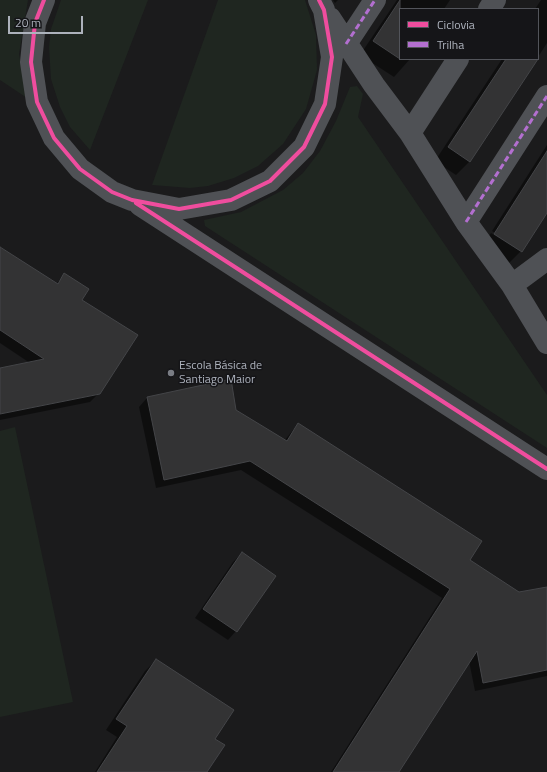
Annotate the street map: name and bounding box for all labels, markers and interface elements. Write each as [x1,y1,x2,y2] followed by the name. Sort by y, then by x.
[10,8,85,34] scale bar
[399,8,539,60] legend
[15,13,41,32] text: 20 m
[437,15,475,34] text: Ciclovia
[437,35,464,54] text: Trilha
[179,359,262,387] place label: Escola Básica de Santiago Maior
[166,368,176,378] marker: Escola Básica de Santiago Maior

